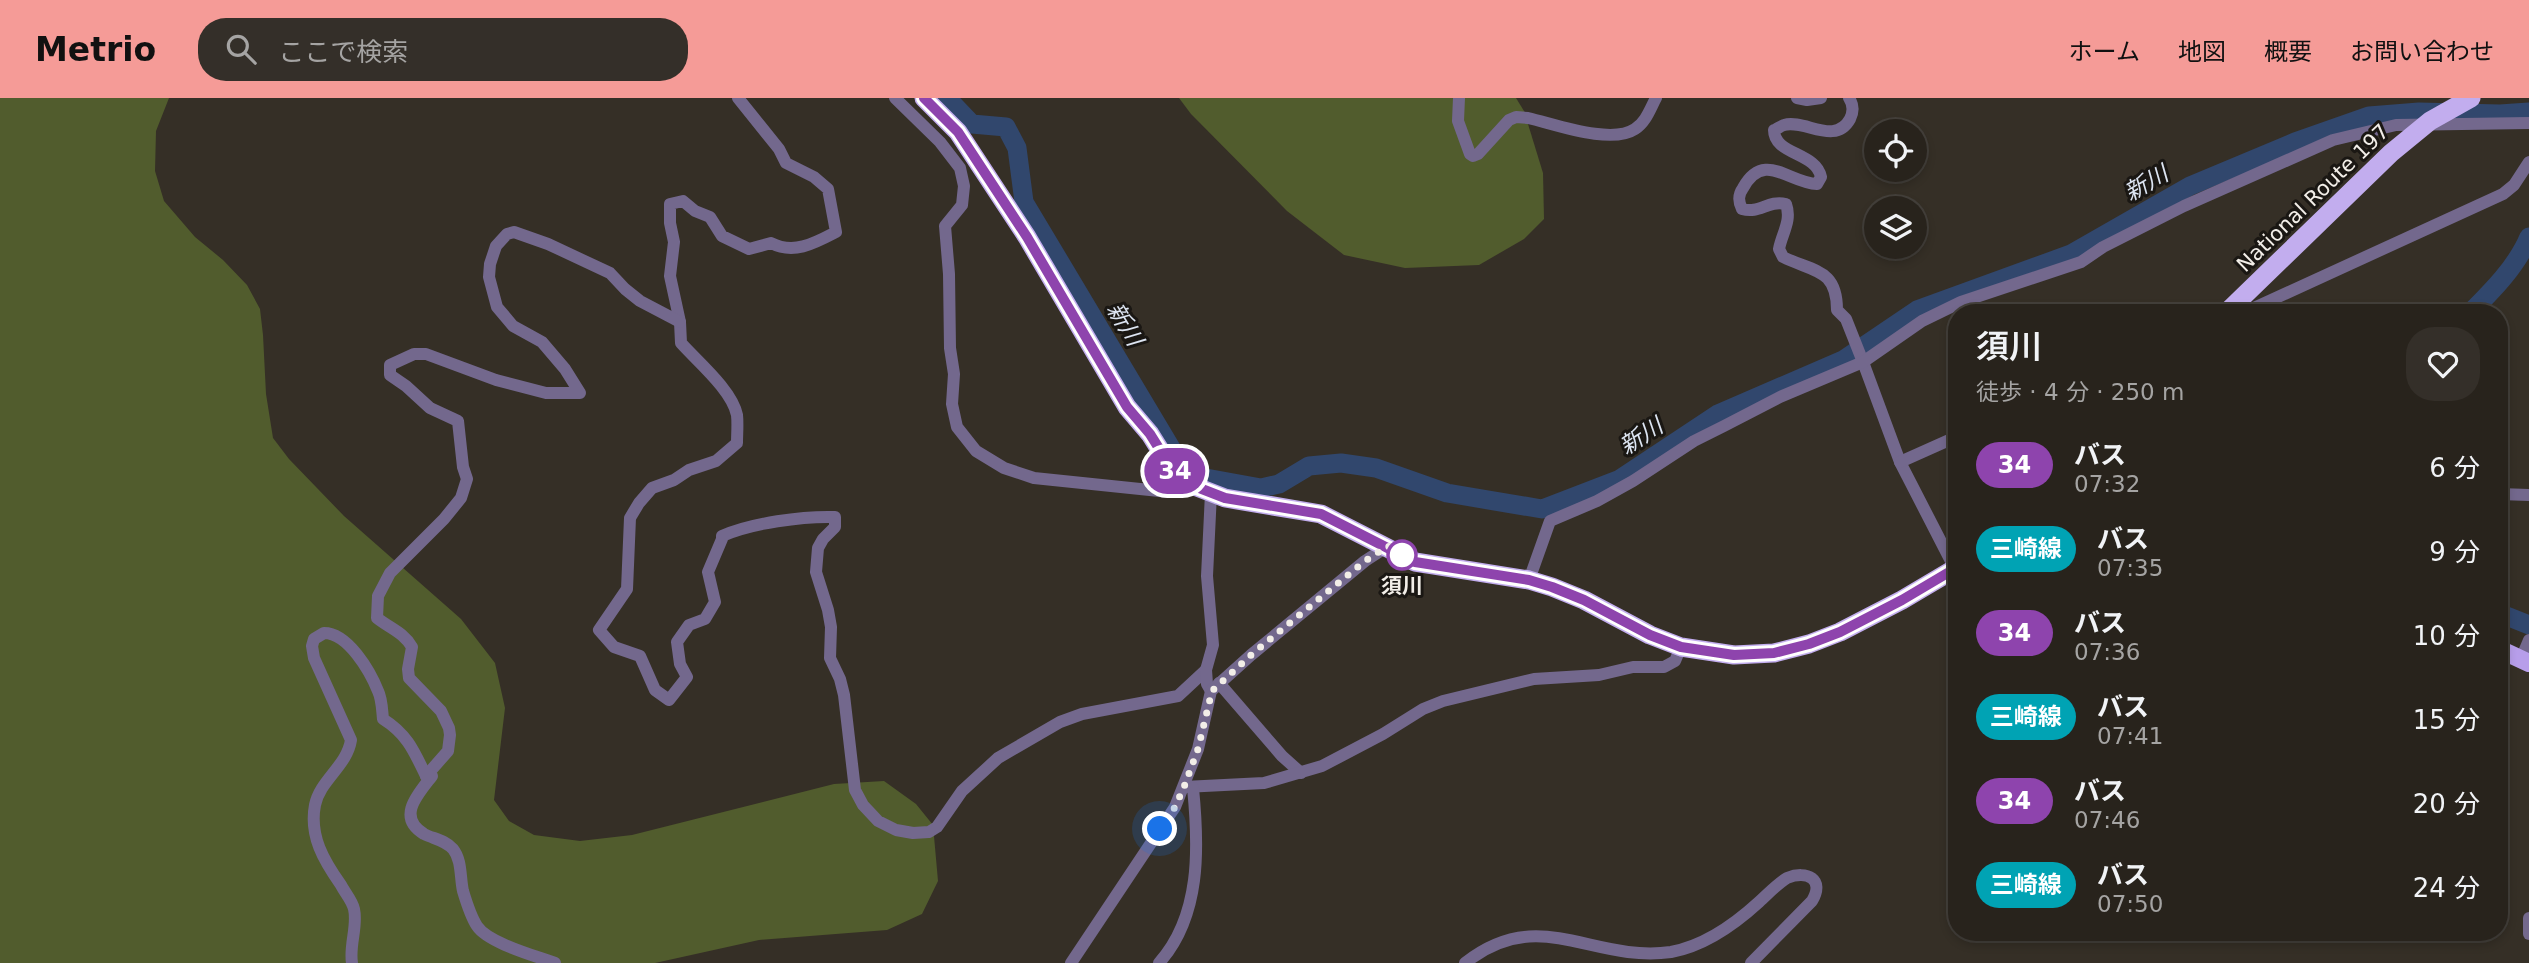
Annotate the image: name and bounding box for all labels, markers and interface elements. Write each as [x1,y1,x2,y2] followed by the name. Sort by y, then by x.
[198,18,688,81] search box
[35,30,156,69] text: Metrio
[222,30,260,68] icon: search
[278,37,408,67] text: ここで検索
[2069,38,2140,66] text: ホーム
[2178,38,2226,66] text: 地図
[2264,38,2312,66] text: 概要
[2350,38,2494,66] text: お問い合わせ
[1864,119,1927,259] map controls
[1864,119,1927,182] button: locate
[2232,119,2394,277] street label: National Route 197
[2120,159,2175,206] water label: 新川
[1864,196,1927,259] button: layers
[1102,298,1150,353] water label: 新川
[1976,327,2042,366] text: 須川
[2406,327,2480,401] button: heart
[1976,379,2184,405] text: 徒歩 · 4 分 · 250 m
[1615,411,1670,459] water label: 新川
[2074,440,2126,470] text: バス
[1144,448,1206,494] line badge: 34
[1998,451,2031,479] text: 34
[2429,453,2480,483] text: 6 分
[1158,457,1192,485] text: 34
[2074,471,2140,497] text: 07:32
[2097,524,2149,554] text: バス
[1990,535,2062,563] text: 三崎線
[2429,537,2480,567] text: 9 分
[1387,540,1417,570] marker: 須川
[2097,555,2163,581] text: 07:35
[1381,574,1423,598] place label: 須川
[2074,608,2126,638] text: バス
[1998,619,2031,647] text: 34
[2413,621,2480,651] text: 10 分
[2074,639,2140,665] text: 07:36
[2097,692,2149,722] text: バス
[1990,703,2062,731] text: 三崎線
[2413,705,2480,735] text: 15 分
[2097,723,2163,749] text: 07:41
[2074,776,2126,806] text: バス
[1998,787,2031,815] text: 34
[2413,789,2480,819] text: 20 分
[2074,807,2140,833] text: 07:46
[1142,811,1177,846] your location
[2097,860,2149,890] text: バス
[1990,871,2062,899] text: 三崎線
[2413,873,2480,903] text: 24 分
[2097,891,2163,917] text: 07:50

